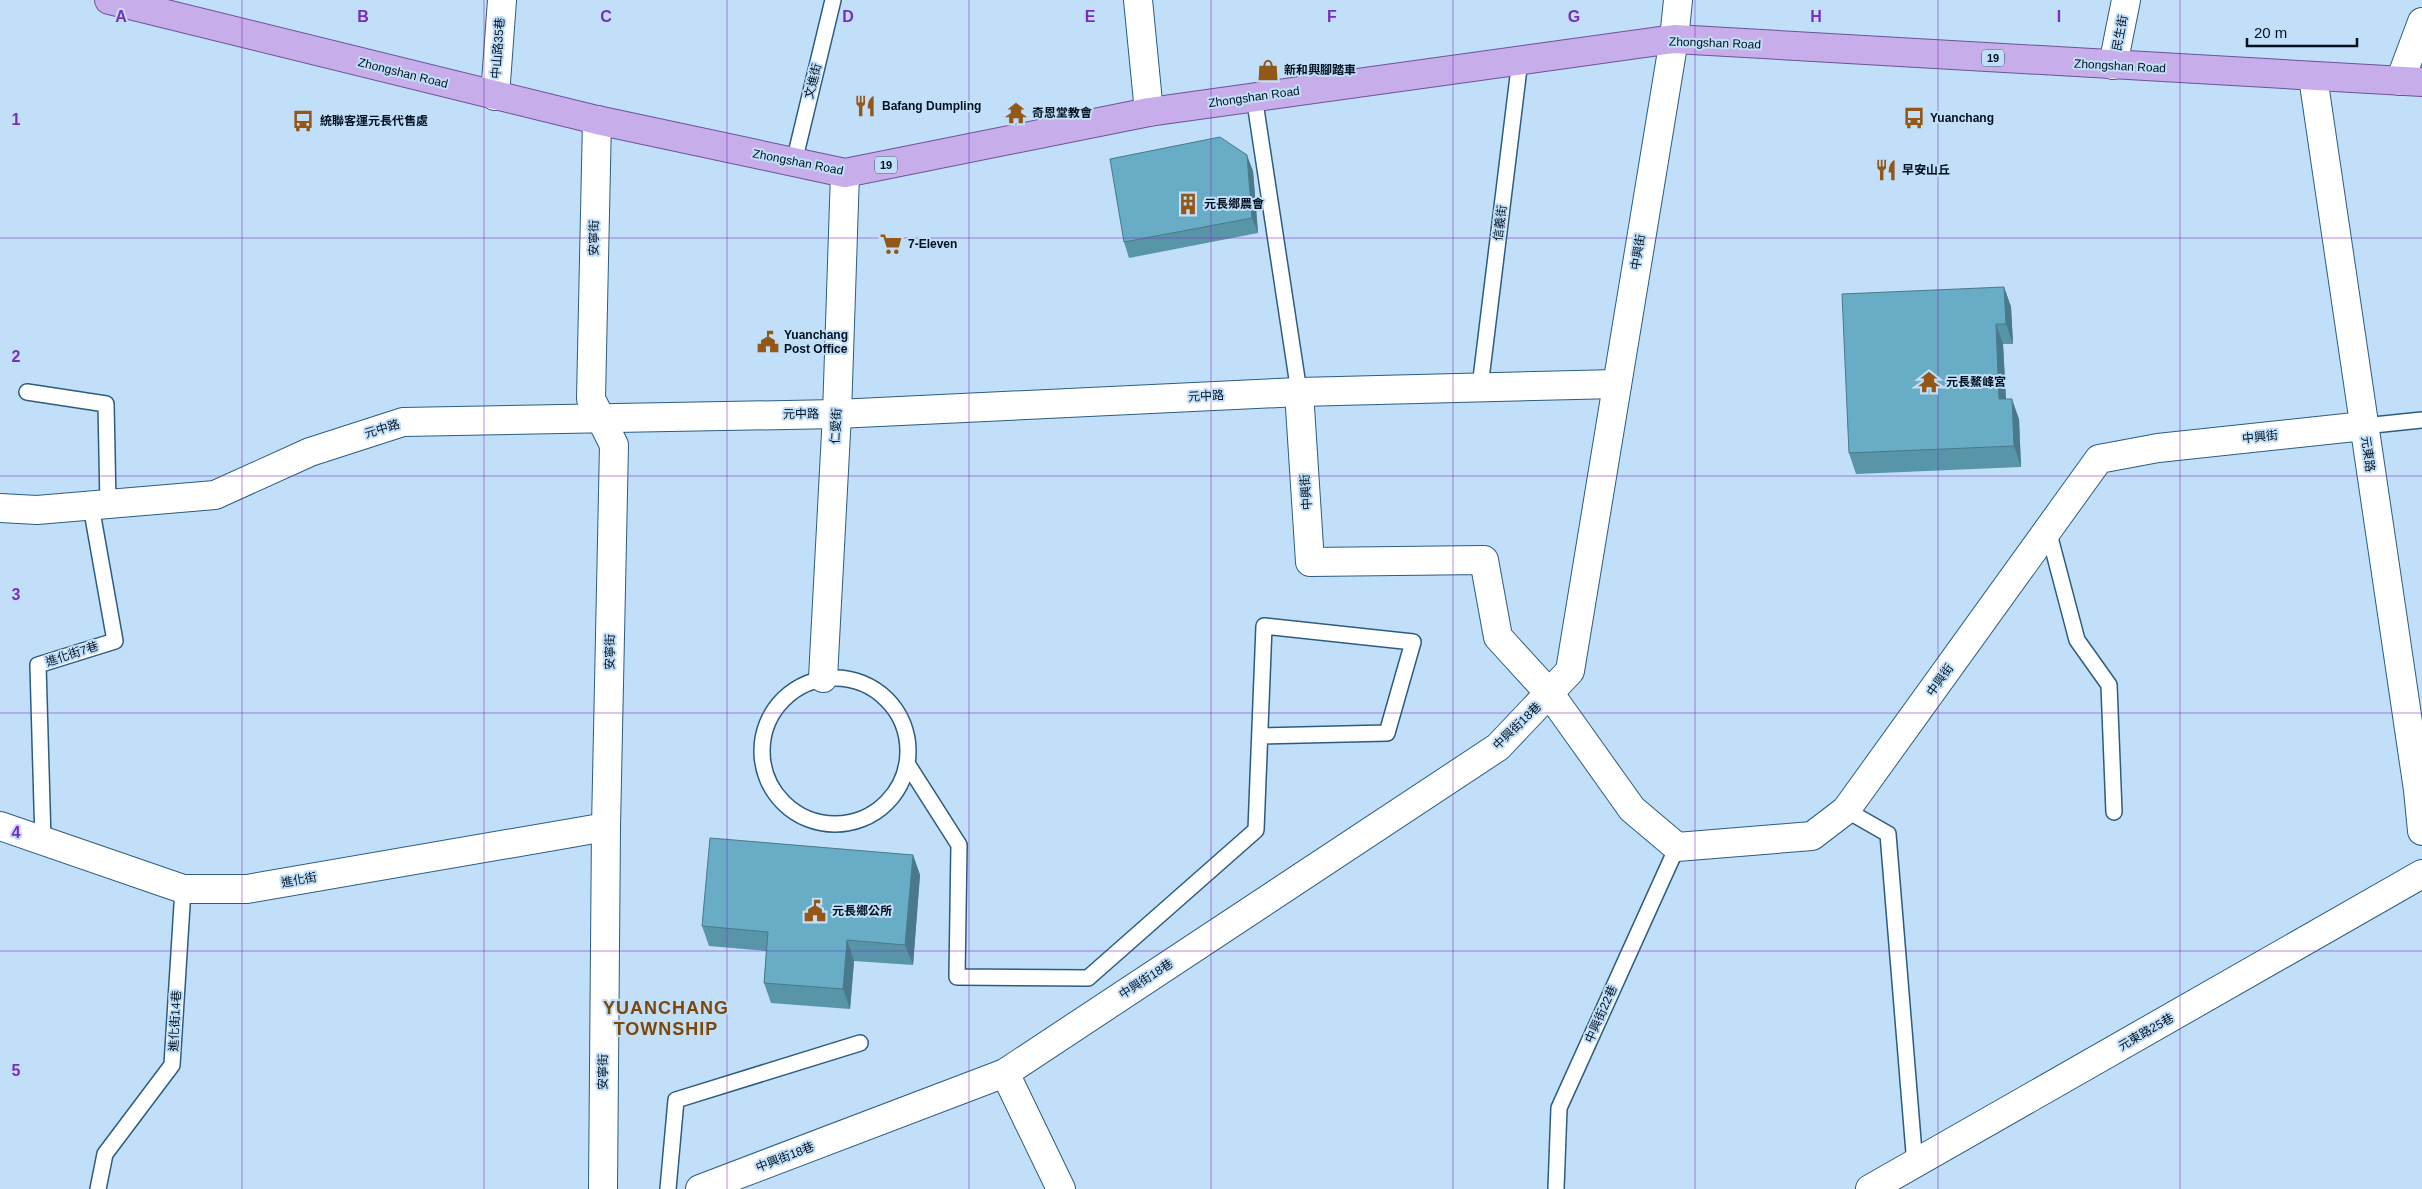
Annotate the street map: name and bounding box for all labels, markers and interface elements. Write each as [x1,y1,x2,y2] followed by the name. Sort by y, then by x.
[115,8,127,25] text: A
[357,8,369,25] text: B
[600,8,612,25] text: C
[842,8,854,25] text: D
[1085,8,1096,25] text: E
[1327,8,1337,25] text: F
[1568,8,1580,25] text: G
[1810,8,1822,25] text: H
[2057,8,2061,25] text: I
[2110,14,2130,52] street label: 民生街
[2247,15,2357,47] scale bar
[489,17,507,79] street label: 中山路35巷
[2254,24,2287,41] text: 20 m
[1669,34,1761,52] street label: Zhongshan Road
[1982,49,2004,66] road number: 19
[357,55,449,91] street label: Zhongshan Road
[1255,57,1281,83] shop icon: 新和興腳踏車
[2074,57,2166,75] street label: Zhongshan Road
[802,62,824,100] street label: 文進街
[1284,63,1356,77] place label: 新和興腳踏車
[1207,84,1301,110] street label: Zhongshan Road
[852,93,878,119] restaurant icon: Bafang Dumpling
[882,99,981,113] place label: Bafang Dumpling
[1003,100,1029,126] temple icon: 奇恩堂教會
[1901,105,1927,131] bus stop icon: Yuanchang
[1032,106,1092,120] place label: 奇恩堂教會
[290,108,316,134] bus stop icon: 統聯客運元長代售處
[12,111,21,128] text: 1
[1930,111,1994,125] place label: Yuanchang
[320,114,428,128] place label: 統聯客運元長代售處
[751,146,845,178] street label: Zhongshan Road
[875,156,897,174] road number: 19
[1873,157,1899,183] restaurant icon: 早安山丘
[1902,163,1950,177] place label: 早安山丘
[1175,191,1201,217] building icon: 元長鄉農會
[1204,197,1264,211] place label: 元長鄉農會
[1491,204,1509,242] street label: 信義街
[587,220,601,256] street label: 安寧街
[878,231,904,257] supermarket icon: 7-Eleven
[1628,233,1648,271] street label: 中興街
[908,237,957,251] place label: 7-Eleven
[784,328,848,356] place label: Yuanchang Post Office
[755,329,781,355] public building icon: Yuanchang Post Office
[12,348,21,365] text: 2
[1916,369,1942,395] temple icon: 元長鰲峰宮
[1946,375,2006,389] place label: 元長鰲峰宮
[1188,388,1224,404] street label: 元中路
[783,407,819,421] street label: 元中路
[828,408,844,444] street label: 仁愛街
[363,417,401,441] street label: 元中路
[2241,428,2279,446] street label: 中興街
[2359,435,2377,473] street label: 元東路
[1298,474,1314,510] street label: 中興街
[12,586,21,603] text: 3
[603,634,617,670] street label: 安寧街
[44,639,100,669] street label: 進化街7巷
[1924,661,1956,699] street label: 中興街
[1490,700,1544,752] street label: 中興街18巷
[12,824,21,841] text: 4
[280,870,318,890] street label: 進化街
[802,898,828,924] public building icon: 元長鄉公所
[832,904,892,918] place label: 元長鄉公所
[1116,956,1176,1002] street label: 中興街18巷
[1582,983,1620,1045] street label: 中興街22巷
[166,990,184,1052] street label: 進化街14巷
[603,998,729,1039] district label: YUANCHANG TOWNSHIP
[2116,1011,2176,1053] street label: 元東路25巷
[596,1054,610,1090] street label: 安寧街
[12,1062,21,1079] text: 5
[754,1139,816,1175] street label: 中興街18巷

